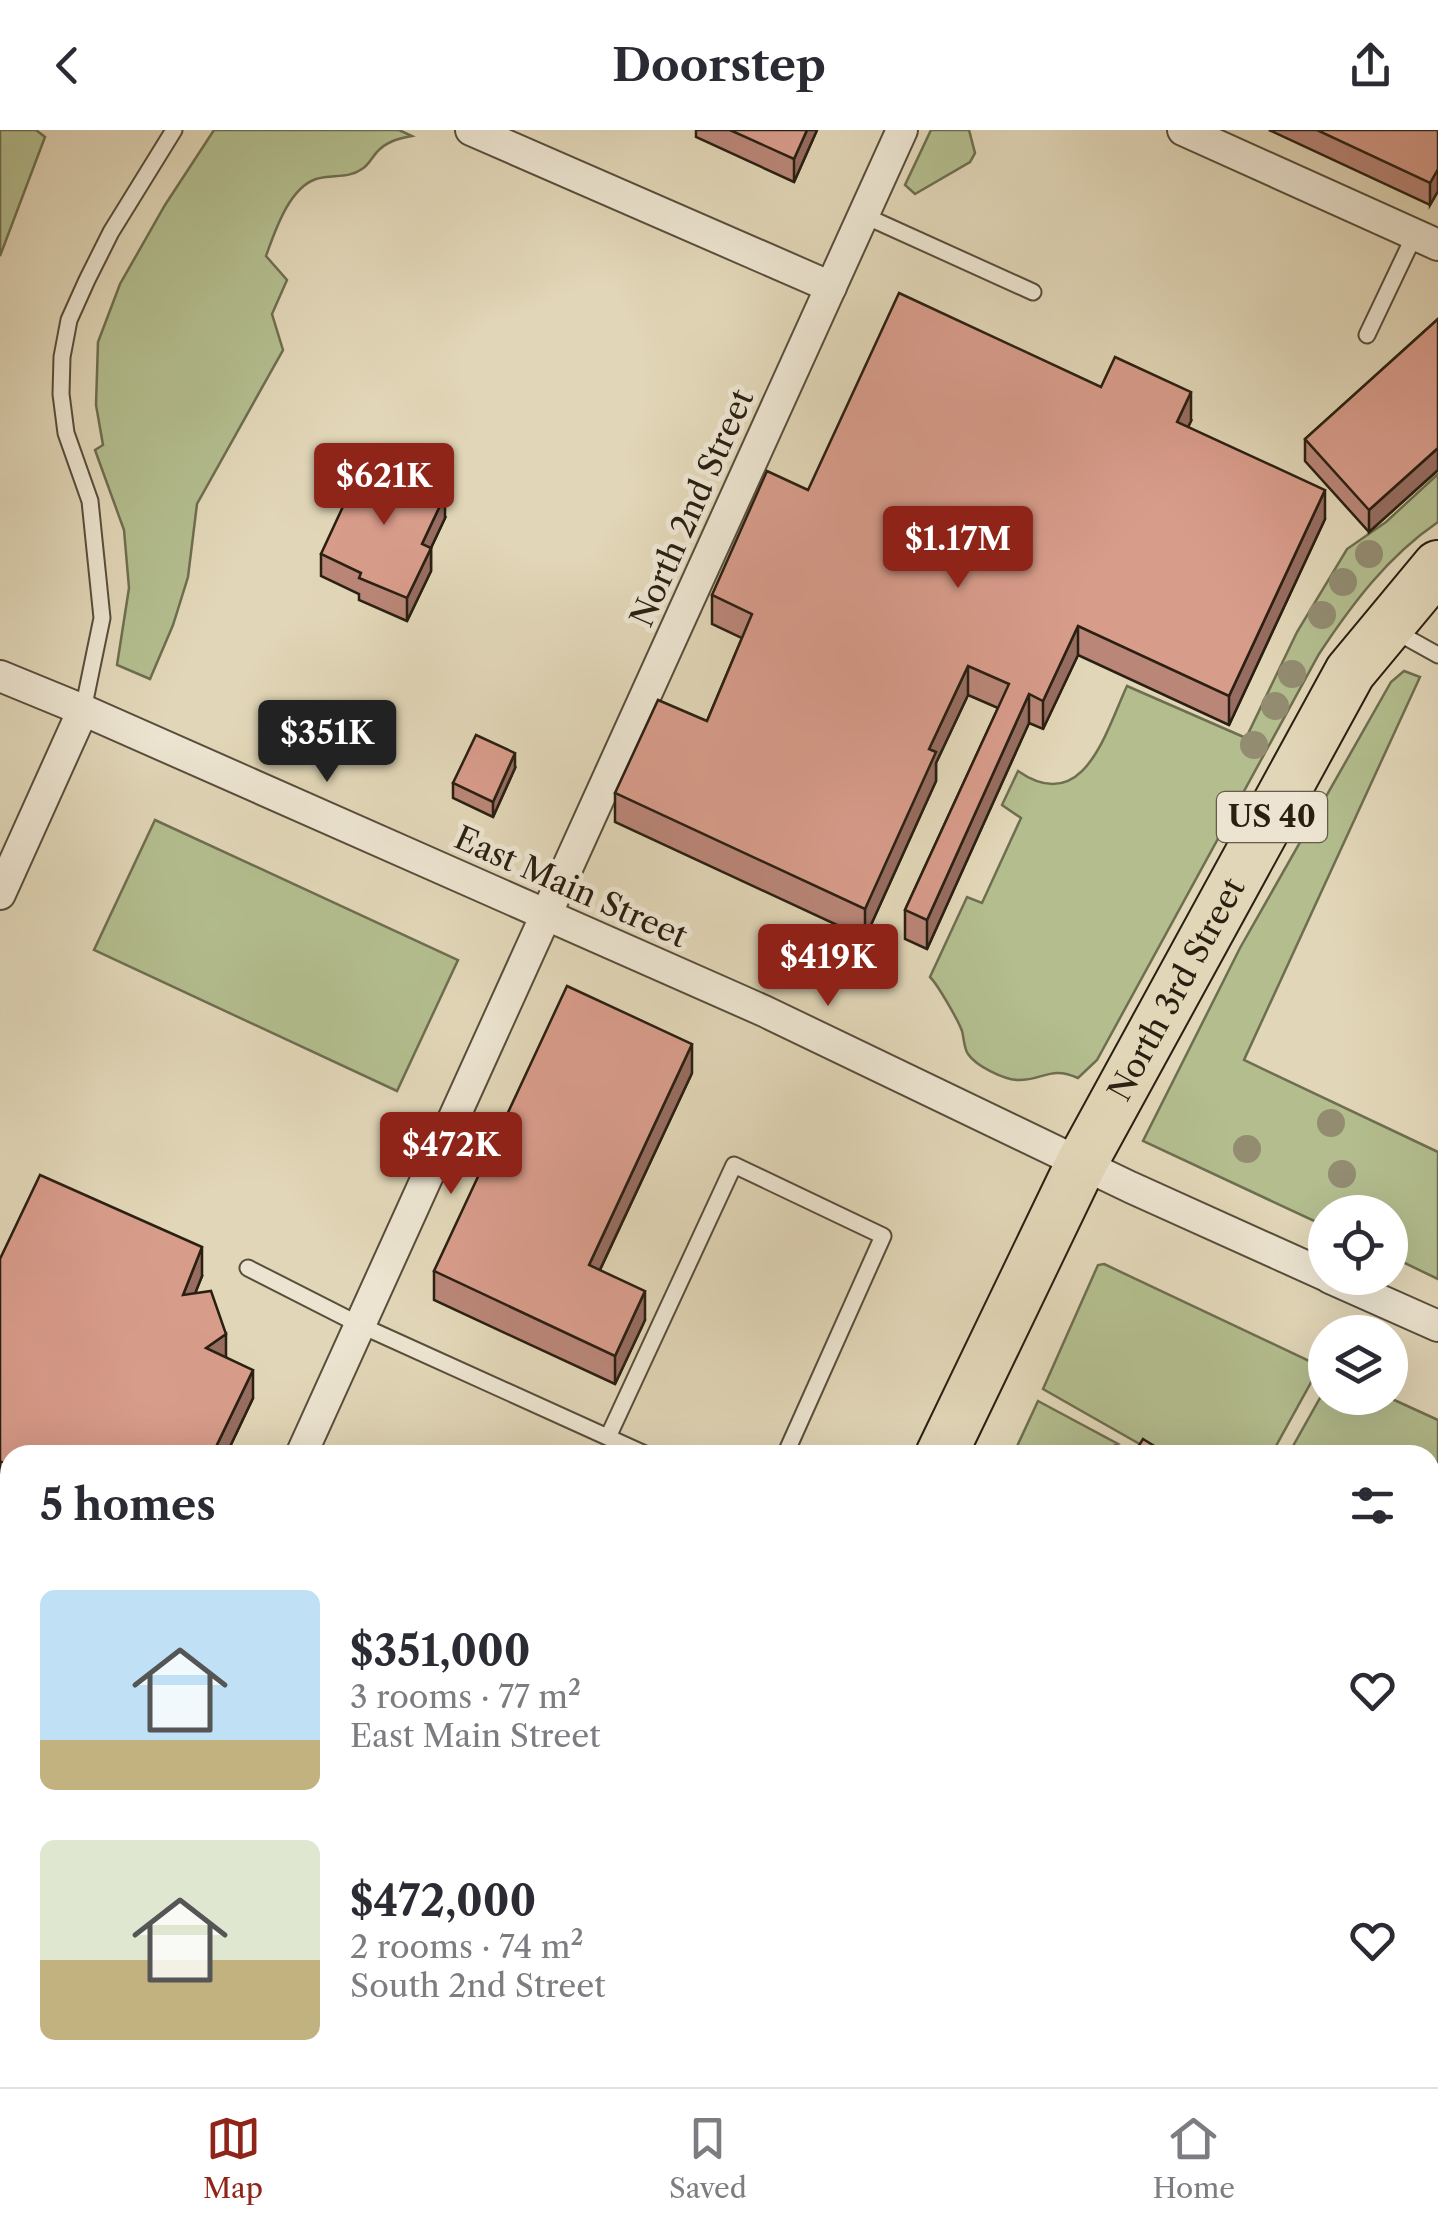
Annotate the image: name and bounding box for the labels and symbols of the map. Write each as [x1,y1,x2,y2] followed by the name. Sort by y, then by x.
[622,382,762,633] street label: North 2nd Street
[314,443,454,528] pin: $621K
[877,506,1039,591] pin: $1.17M
[257,700,397,785] pin: $351K
[1217,792,1327,842] road number: US 40
[449,818,694,956] street label: East Main Street
[1099,870,1253,1107] street label: North 3rd Street
[758,924,898,1009] pin: $419K
[381,1112,521,1197] pin: $472K

